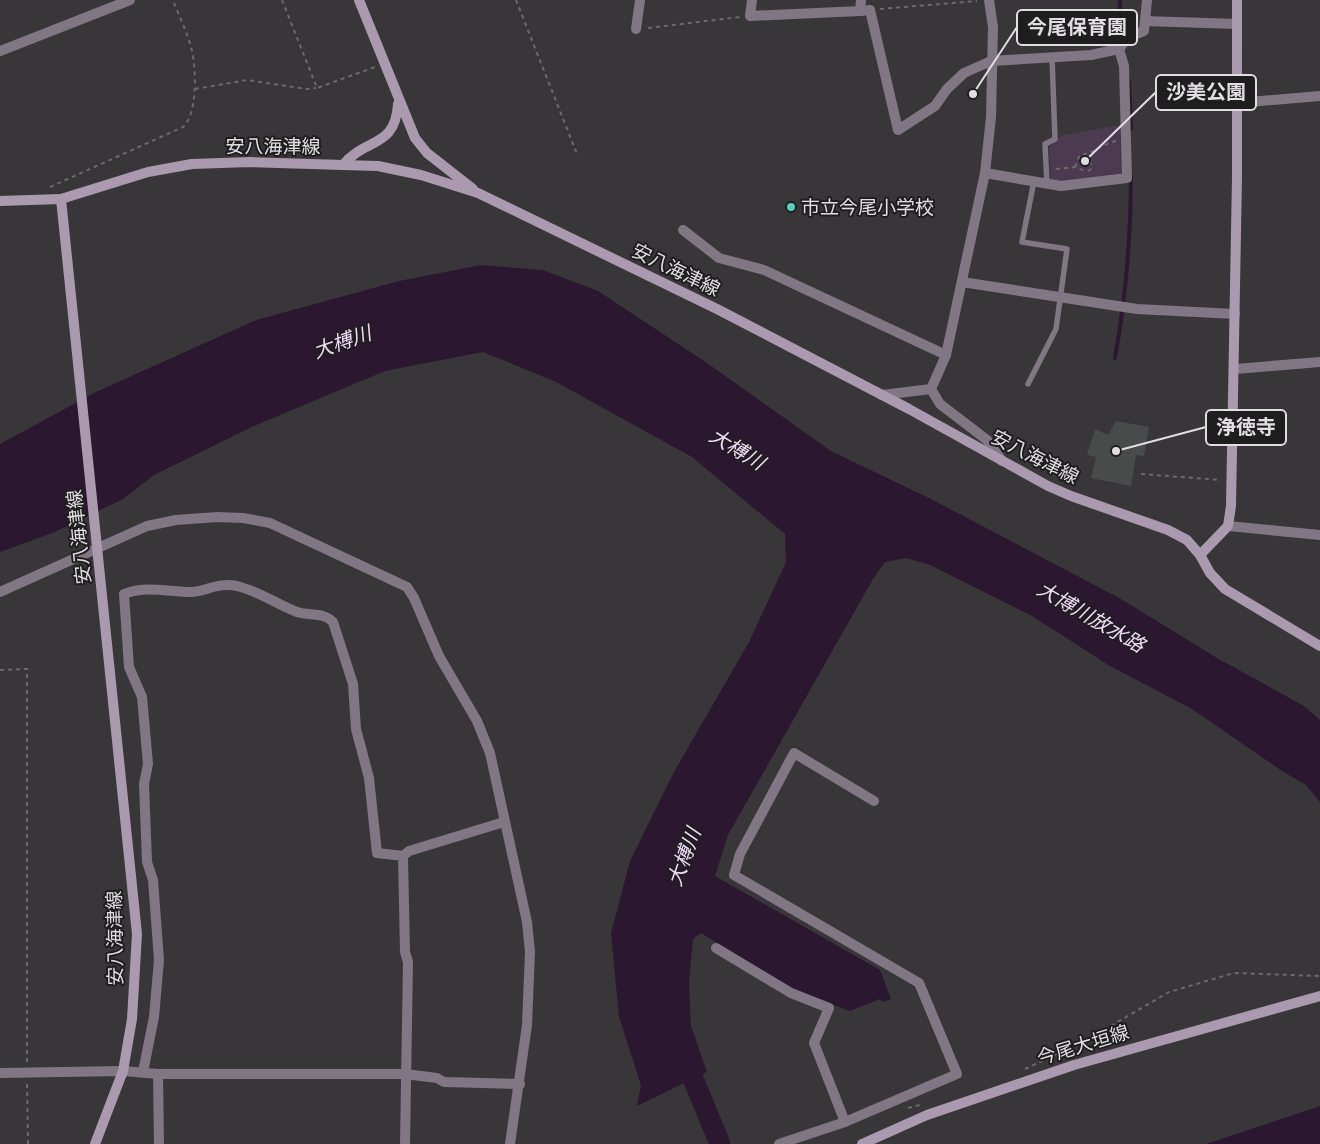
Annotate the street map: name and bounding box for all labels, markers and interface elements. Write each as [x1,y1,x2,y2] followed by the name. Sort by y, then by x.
[1017,10,1137,45] callout: 今尾保育園
[1027,15,1127,39] text: 今尾保育園
[1156,75,1256,110] callout: 沙美公園
[1166,80,1246,104] text: 沙美公園
[225,135,321,158] street label: 安八海津線
[801,196,934,219] place label: 市立今尾小学校
[785,201,797,213] marker: 市立今尾小学校
[628,239,724,301] street label: 安八海津線
[310,320,376,363] water label: 大榑川
[1206,410,1286,445] callout: 浄徳寺
[1216,415,1276,439] text: 浄徳寺
[705,423,771,476] water label: 大榑川
[987,425,1083,489] street label: 安八海津線
[63,489,95,585] street label: 安八海津線
[1033,577,1151,658] water label: 大博川放水路
[662,823,706,889] water label: 大榑川
[103,890,127,986] street label: 安八海津線
[1034,1020,1132,1070] street label: 今尾大垣線

